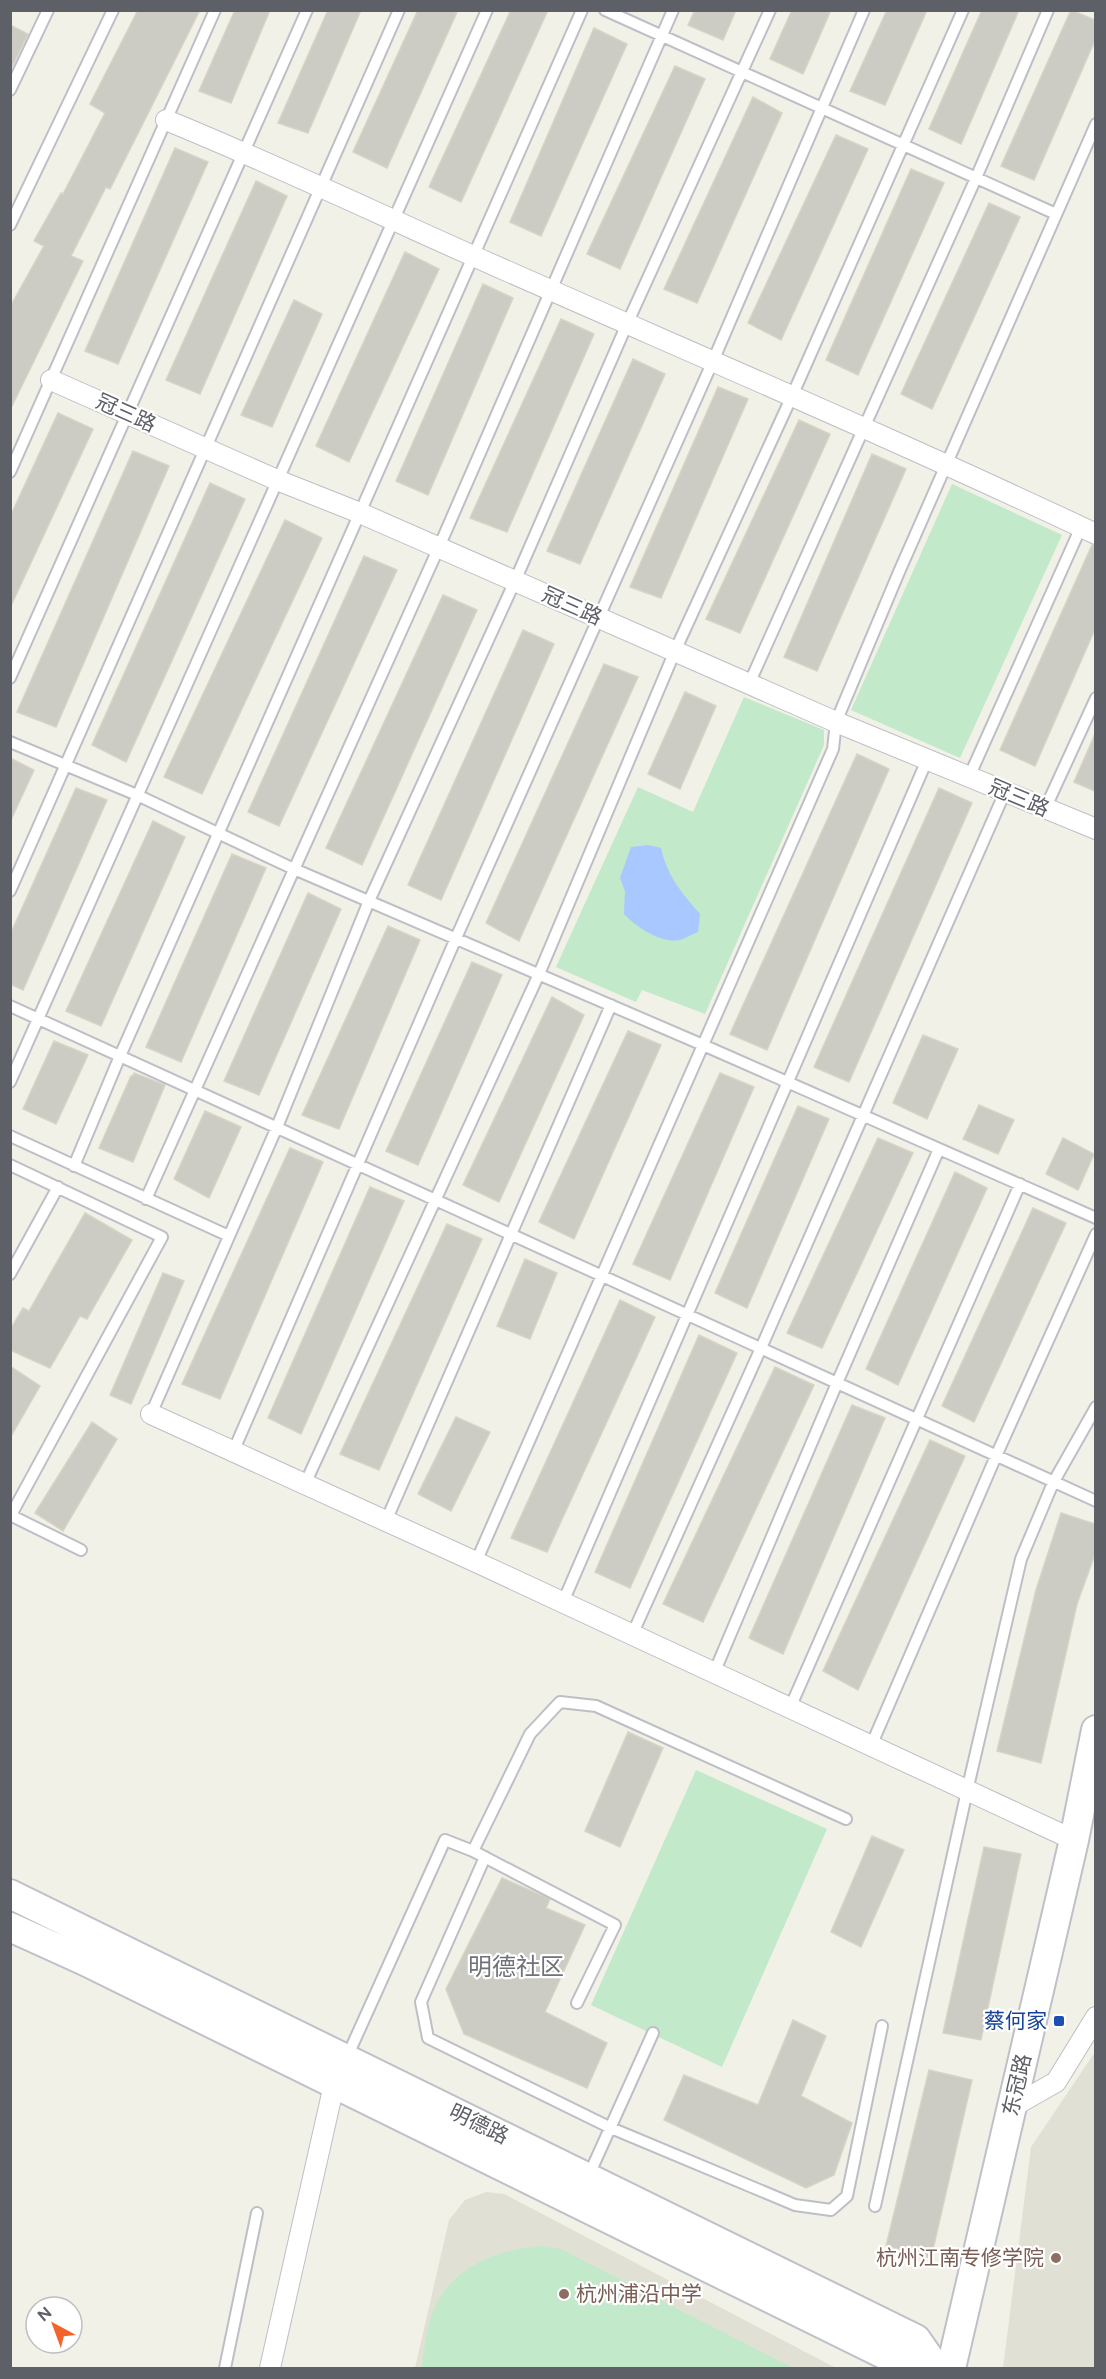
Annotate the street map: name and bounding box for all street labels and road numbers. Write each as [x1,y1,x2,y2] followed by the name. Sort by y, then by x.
[92,388,160,437] street label: 冠三路
[538,581,606,630] street label: 冠三路
[985,774,1053,821] street label: 冠三路
[997,2051,1036,2118] street label: 东冠路
[445,2099,513,2149] street label: 明德路

